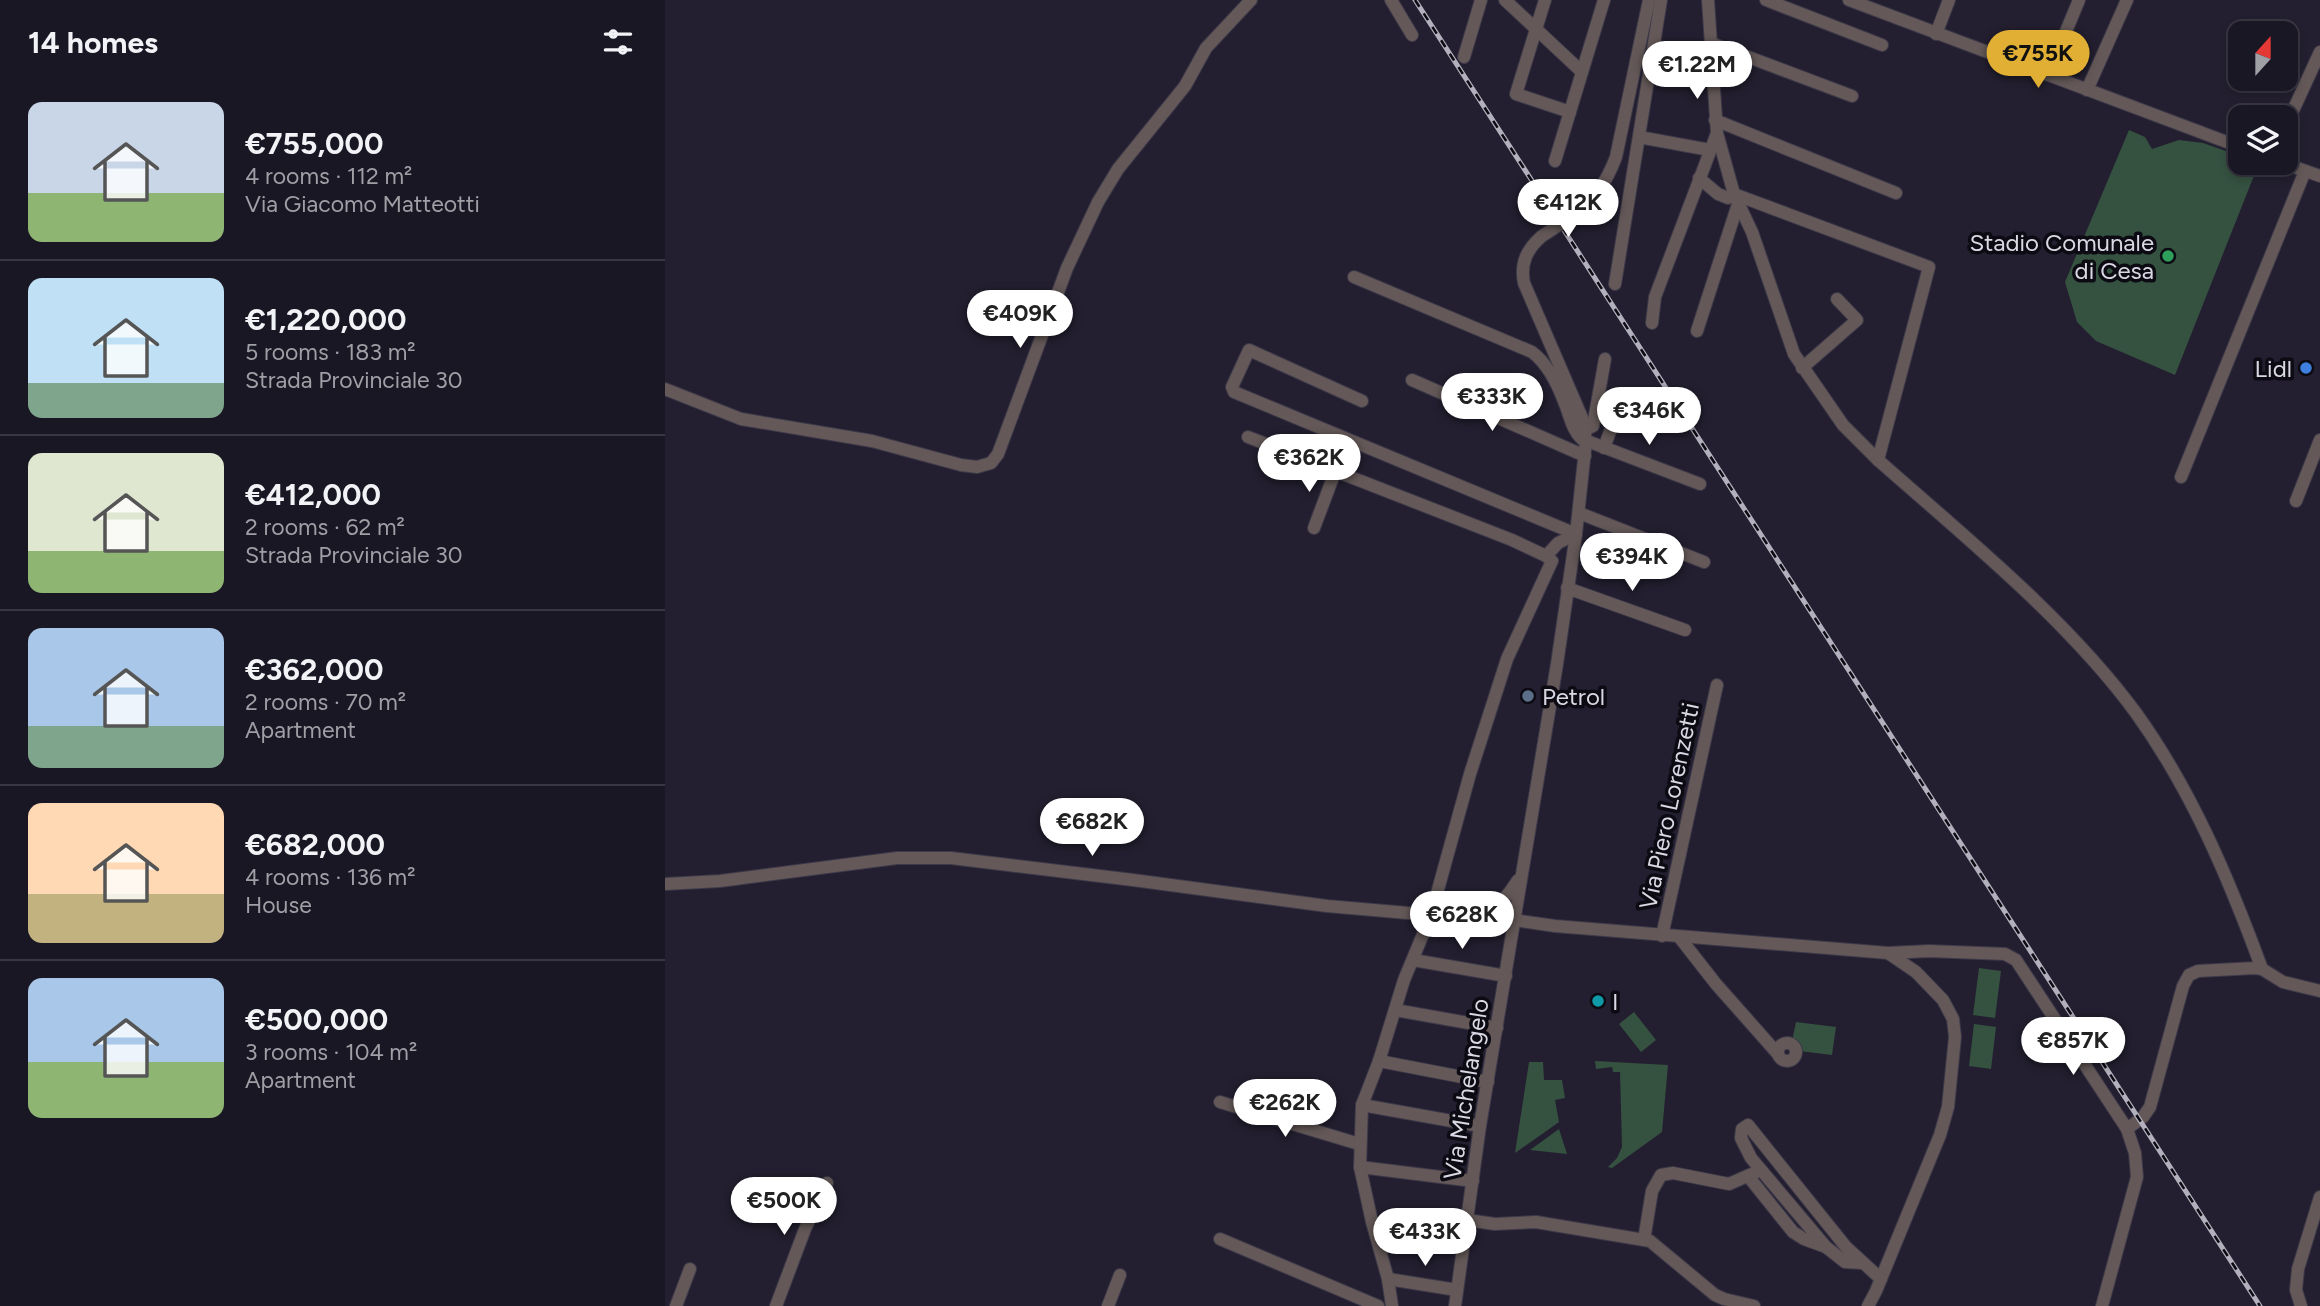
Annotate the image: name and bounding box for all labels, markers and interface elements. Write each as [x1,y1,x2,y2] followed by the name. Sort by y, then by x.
[2228,21,2298,91] north arrow
[2228,21,2298,175] map controls
[599,23,637,61] icon: filters
[28,24,158,61] text: 14 homes
[1989,31,2087,90] pin: €755K
[2003,39,2073,67] text: €755K
[1640,42,1754,101] pin: €1.22M
[1658,50,1736,78] text: €1.22M
[2228,105,2298,175] button: layers
[245,125,383,162] text: €755,000
[84,130,168,214] icon: home
[245,162,412,190] text: 4 rooms · 112 m²
[1519,180,1617,239] pin: €412K
[1534,188,1602,216] text: €412K
[245,190,480,218] text: Via Giacomo Matteotti
[1969,228,2154,285] place label: Stadio Comunale di Cesa
[2160,248,2176,264] marker: Stadio Comunale di Cesa
[971,290,1069,350] pin: €409K
[983,299,1057,327] text: €409K
[245,301,406,338] text: €1,220,000
[84,306,168,390] icon: home
[245,338,416,366] text: 5 rooms · 183 m²
[2255,354,2292,383] place label: Lidl
[2298,360,2314,376] marker: Lidl
[245,366,462,394] text: Strada Provinciale 30
[1443,374,1541,433] pin: €333K
[1457,382,1527,410] text: €333K
[1600,388,1698,447] pin: €346K
[1613,396,1685,424] text: €346K
[1260,434,1358,494] pin: €362K
[1274,443,1344,471] text: €362K
[245,476,381,513] text: €412,000
[84,481,168,565] icon: home
[245,513,405,541] text: 2 rooms · 62 m²
[1583,534,1681,593] pin: €394K
[245,541,462,569] text: Strada Provinciale 30
[1596,542,1668,570] text: €394K
[245,651,383,688] text: €362,000
[84,656,168,740] icon: home
[1542,682,1605,711] place label: Petrol
[245,688,406,716] text: 2 rooms · 70 m²
[1520,688,1536,704] marker: Petrol
[1633,700,1705,912] street label: Via Piero Lorenzetti
[245,716,356,744] text: Apartment
[1043,798,1141,858] pin: €682K
[1056,807,1128,835] text: €682K
[245,826,385,863] text: €682,000
[84,831,168,915] icon: home
[245,863,416,891] text: 4 rooms · 136 m²
[245,891,312,919] text: House
[1413,892,1511,951] pin: €628K
[1426,900,1498,928] text: €628K
[1612,987,1619,1016] place label: I
[1590,993,1606,1009] marker: I
[1437,996,1495,1182] street label: Via Michelangelo
[245,1001,388,1038] text: €500,000
[84,1006,168,1090] icon: home
[2024,1018,2122,1077] pin: €857K
[2037,1026,2109,1054] text: €857K
[245,1038,417,1066] text: 3 rooms · 104 m²
[245,1066,356,1094] text: Apartment
[1236,1080,1334,1139] pin: €262K
[1249,1088,1321,1116] text: €262K
[735,1178,833,1237] pin: €500K
[747,1186,821,1214] text: €500K
[1376,1208,1474,1268] pin: €433K
[1389,1217,1461,1245] text: €433K

